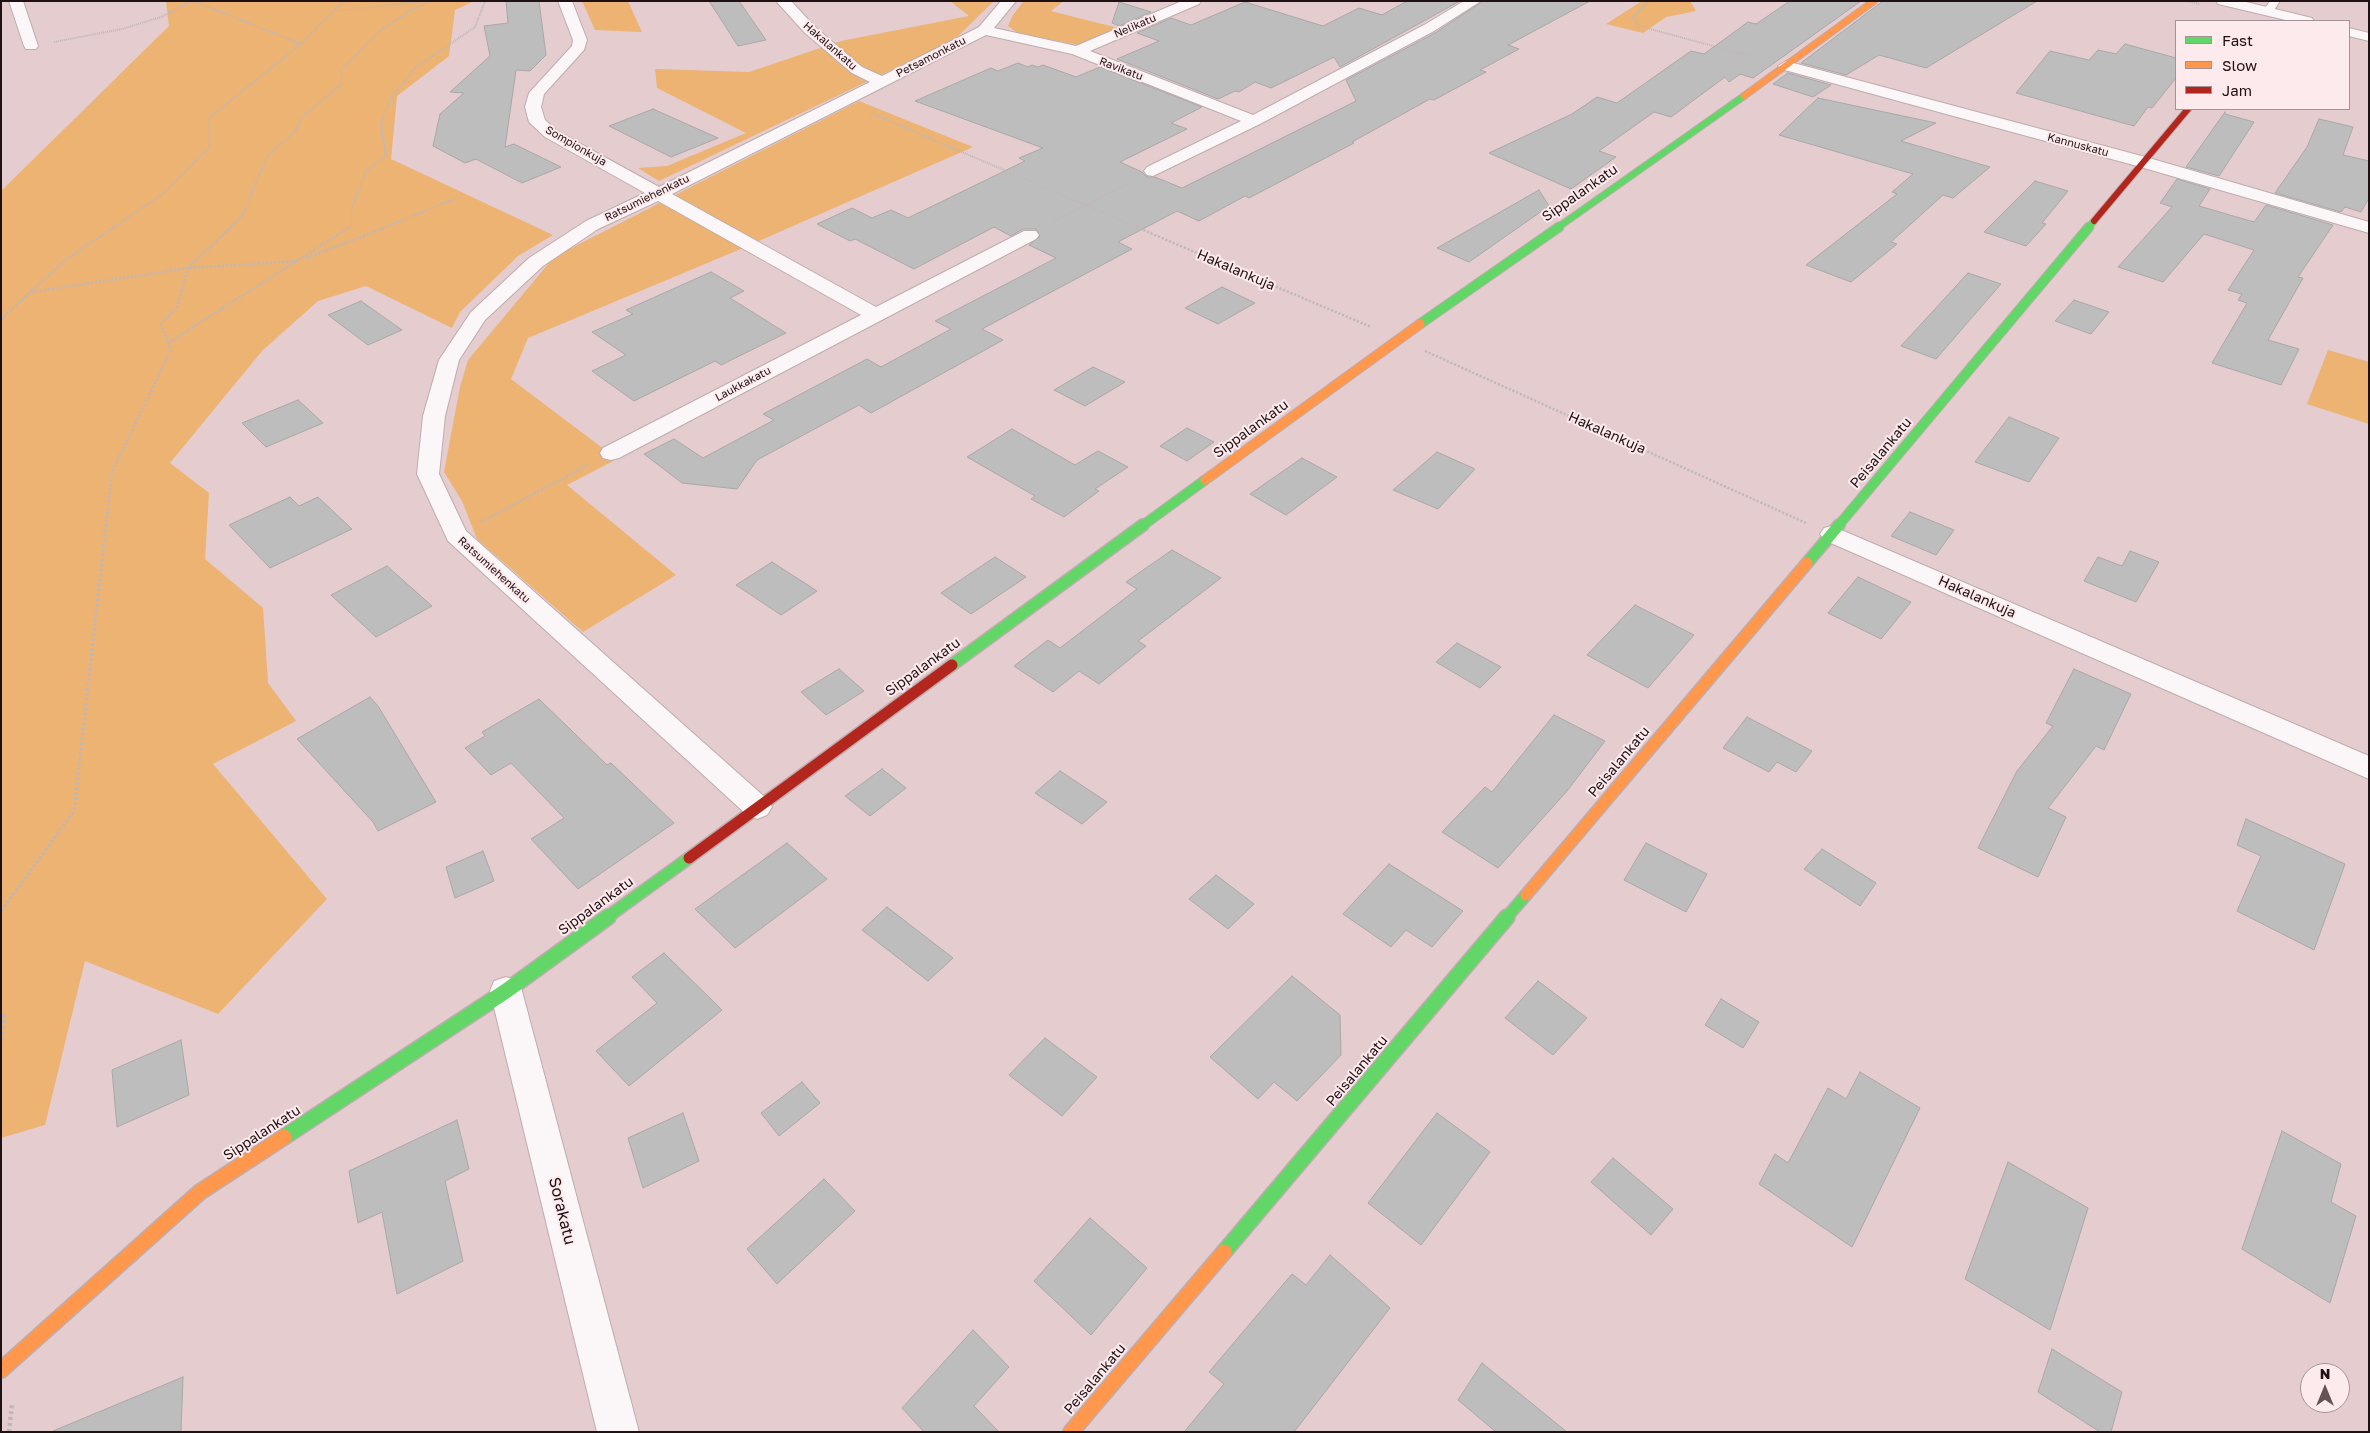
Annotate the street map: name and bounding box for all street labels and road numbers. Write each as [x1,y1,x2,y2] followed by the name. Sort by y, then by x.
[1112,11,1158,41] street label: Nelikatu
[801,19,859,73] street label: Hakalankatu
[894,34,968,80] street label: Petsamonkatu
[1097,55,1145,83] street label: Ravikatu
[543,123,609,169] street label: Sompionkuja
[2046,130,2110,160] street label: Kannuskatu
[1539,161,1621,225] street label: Sippalankatu
[602,172,692,224] street label: Ratsumiehenkatu
[1194,246,1278,294] street label: Hakalankuja
[713,364,773,404] street label: Laukkakatu
[1210,396,1292,462] street label: Sippalankatu
[1566,408,1648,458] street label: Hakalankuja
[1847,414,1915,492] street label: Peisalankatu
[455,534,533,606] street label: Ratsumiehenkatu
[1936,572,2018,622] street label: Hakalankuja
[882,634,964,700] street label: Sippalankatu
[1585,723,1653,801] street label: Peisalankatu
[555,873,637,939] street label: Sippalankatu
[1323,1032,1391,1110] street label: Peisalankatu
[220,1102,304,1164] street label: Sippalankatu
[544,1175,580,1247] street label: Sorakatu
[1061,1340,1129,1418] street label: Peisalankatu

